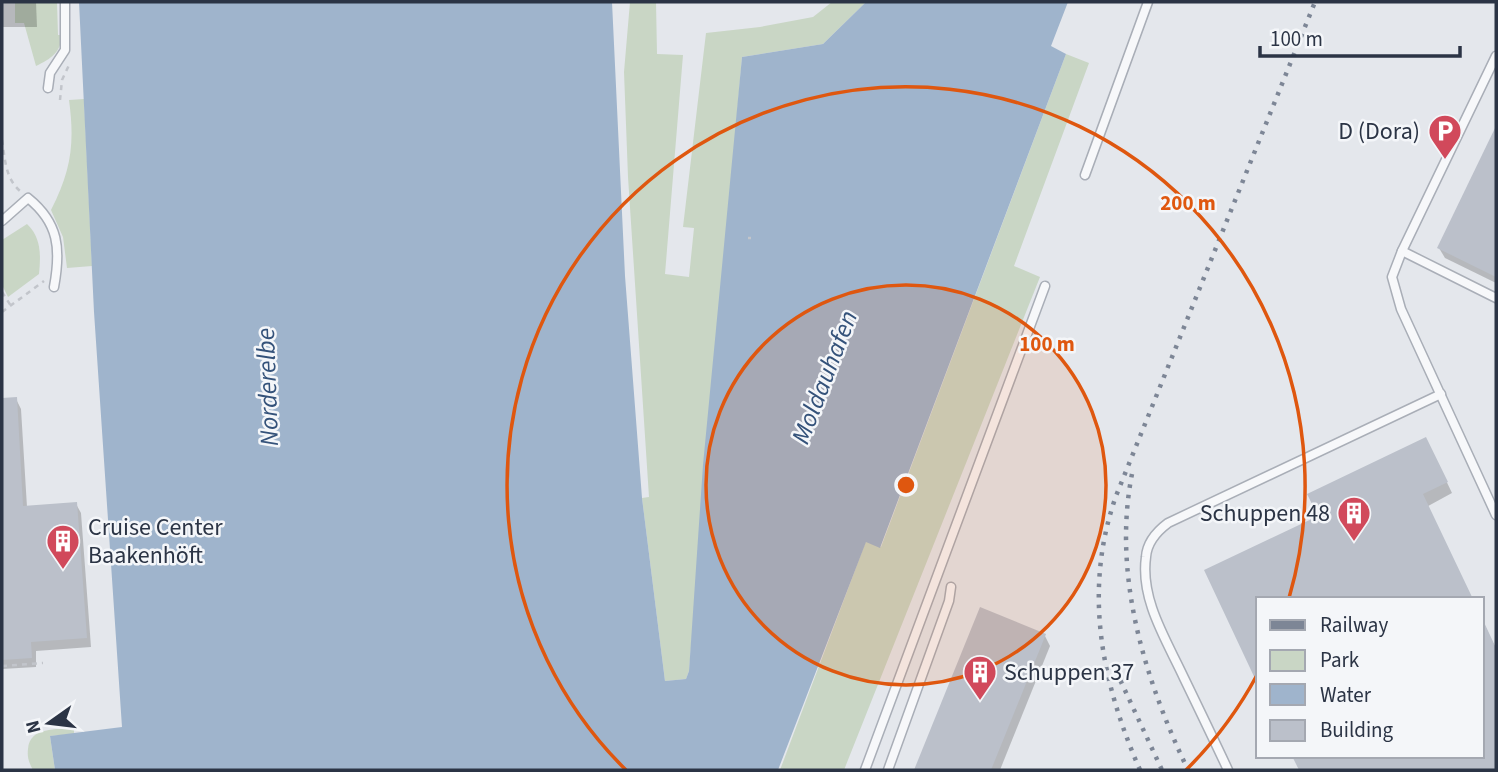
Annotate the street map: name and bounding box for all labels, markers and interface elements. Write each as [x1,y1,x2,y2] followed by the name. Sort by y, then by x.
[1260,14,1460,58] scale bar
[1270,24,1323,54] text: 100 m
[1426,112,1464,161] parking icon: D (Dora)
[1338,114,1420,149] place label: D (Dora)
[1160,188,1216,218] text: 200 m
[782,305,867,449] water label: Moldauhafen
[247,327,288,447] water label: Norderelbe
[1019,329,1075,359] text: 100 m
[894,473,918,497] centre of rings
[1335,494,1373,543] building icon: Schuppen 48
[1200,496,1330,531] place label: Schuppen 48
[88,510,223,573] place label: Cruise Center Baakenhöft
[44,522,82,571] building icon: Cruise Center Baakenhöft
[1256,597,1484,758] legend
[1320,610,1388,640] text: Railway
[1320,645,1360,675] text: Park
[961,653,999,702] building icon: Schuppen 37
[1004,655,1134,690] place label: Schuppen 37
[1320,680,1372,710] text: Water
[14,688,84,758] north arrow
[1320,715,1394,745] text: Building
[19,717,49,736] text: N

